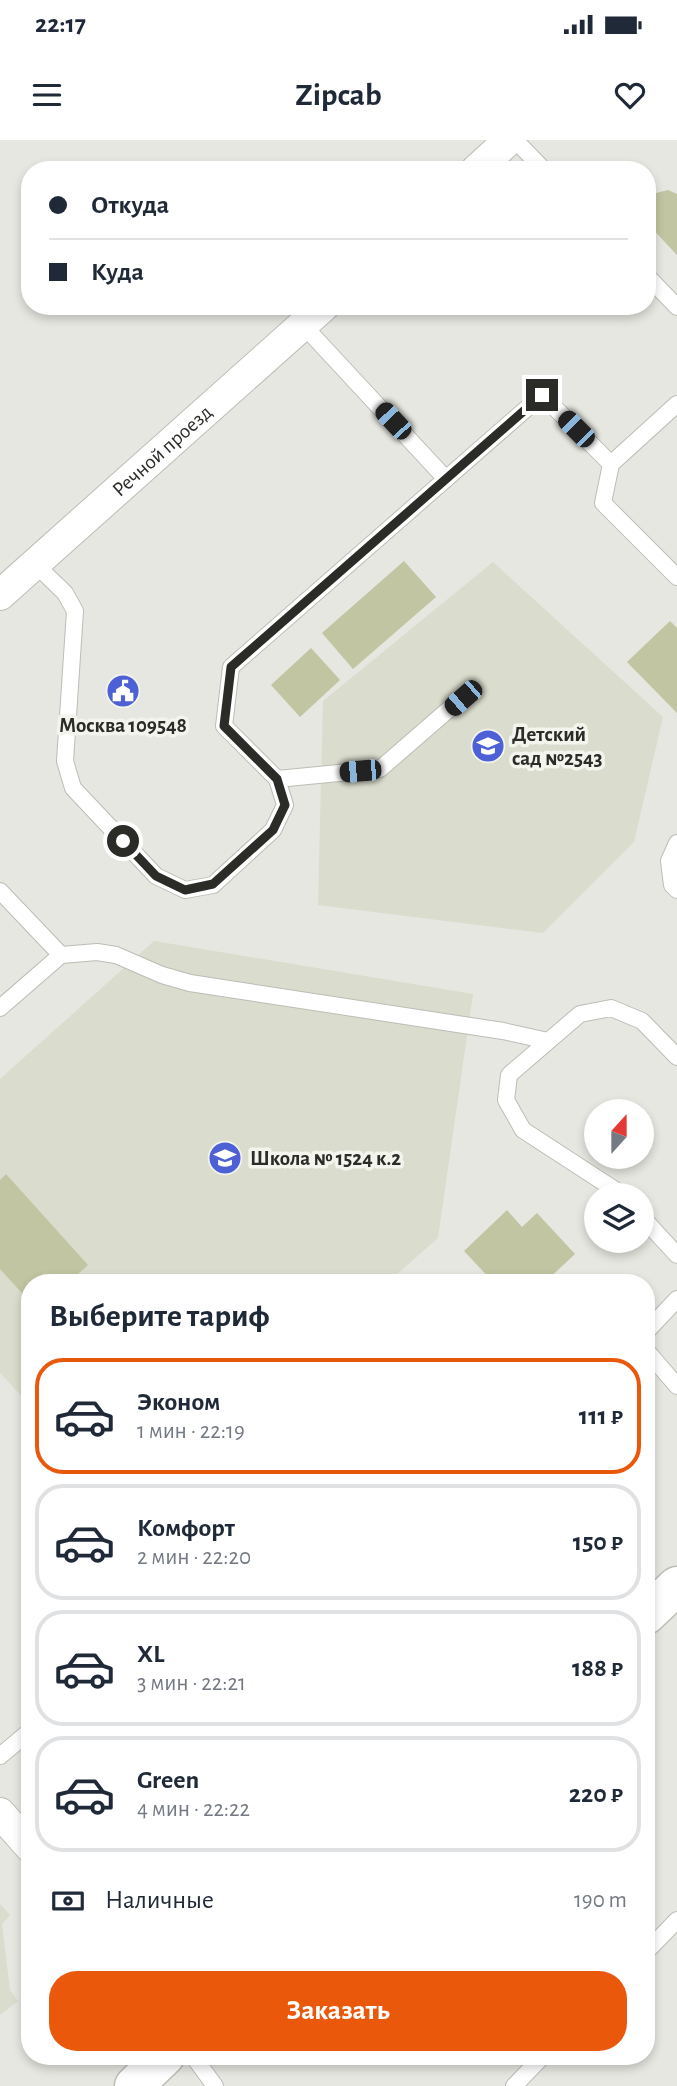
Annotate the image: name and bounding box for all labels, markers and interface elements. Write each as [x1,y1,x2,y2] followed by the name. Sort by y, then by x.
[35,11,86,37] text: 22:17
[28,76,66,114] icon: menu
[611,76,649,114] icon: heart
[295,79,382,111] text: Zipcab
[91,192,169,218] text: Откуда
[91,259,144,285] text: Куда
[526,379,558,411] route end
[371,398,416,444] car
[108,401,216,500] street label: Речной проезд
[554,407,599,451] car
[104,672,142,710] public building icon: Москва 109548
[441,676,486,720] car
[59,715,187,736] place label: Москва 109548
[512,724,603,769] place label: Детский сад №2543
[469,727,507,765] school or university icon: Детский сад №2543
[339,759,382,783] car
[107,825,139,857] route start
[584,1099,654,1169] north arrow
[584,1099,654,1253] map controls
[206,1139,244,1177] school or university icon: Школа № 1524 к.2
[250,1148,401,1169] place label: Школа № 1524 к.2
[584,1183,654,1253] button: layers
[49,1300,270,1332] text: Выберите тариф
[53,1385,116,1448] icon: car
[137,1389,220,1415] text: Эконом
[579,1403,623,1429] text: 111 ₽
[137,1420,245,1443] text: 1 мин · 22:19
[53,1511,116,1574] icon: car
[137,1515,235,1541] text: Комфорт
[573,1529,623,1555] text: 150 ₽
[137,1546,251,1569] text: 2 мин · 22:20
[53,1637,116,1700] icon: car
[137,1641,164,1667] text: XL
[572,1655,623,1681] text: 188 ₽
[137,1672,246,1695] text: 3 мин · 22:21
[53,1763,116,1826] icon: car
[137,1767,199,1793] text: Green
[569,1781,623,1807] text: 220 ₽
[137,1798,250,1821] text: 4 мин · 22:22
[49,1882,87,1920] icon: cash
[105,1887,214,1913] text: Наличные
[574,1889,627,1912] text: 190 m
[49,1971,627,2051] button: Заказать

